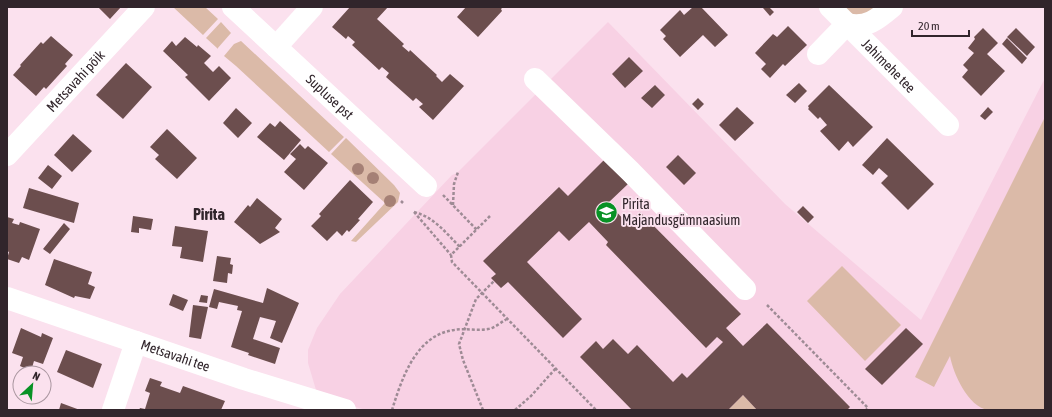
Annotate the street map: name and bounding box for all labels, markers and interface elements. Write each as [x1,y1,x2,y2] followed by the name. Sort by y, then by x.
[912,12,969,38] scale bar
[918,19,940,33] text: 20 m
[859,36,919,96] street label: Jahimehe tee
[43,47,108,115] street label: Metsavahi põik
[303,71,357,123] street label: Supluse pst
[622,196,740,228] place label: Pirita Majandusgümnaasium
[593,199,619,225] school or university icon: Pirita Majandusgümnaasium
[193,205,225,223] district label: Pirita
[139,336,212,375] street label: Metsavahi tee
[12,365,52,405] north arrow
[31,369,42,383] text: N

